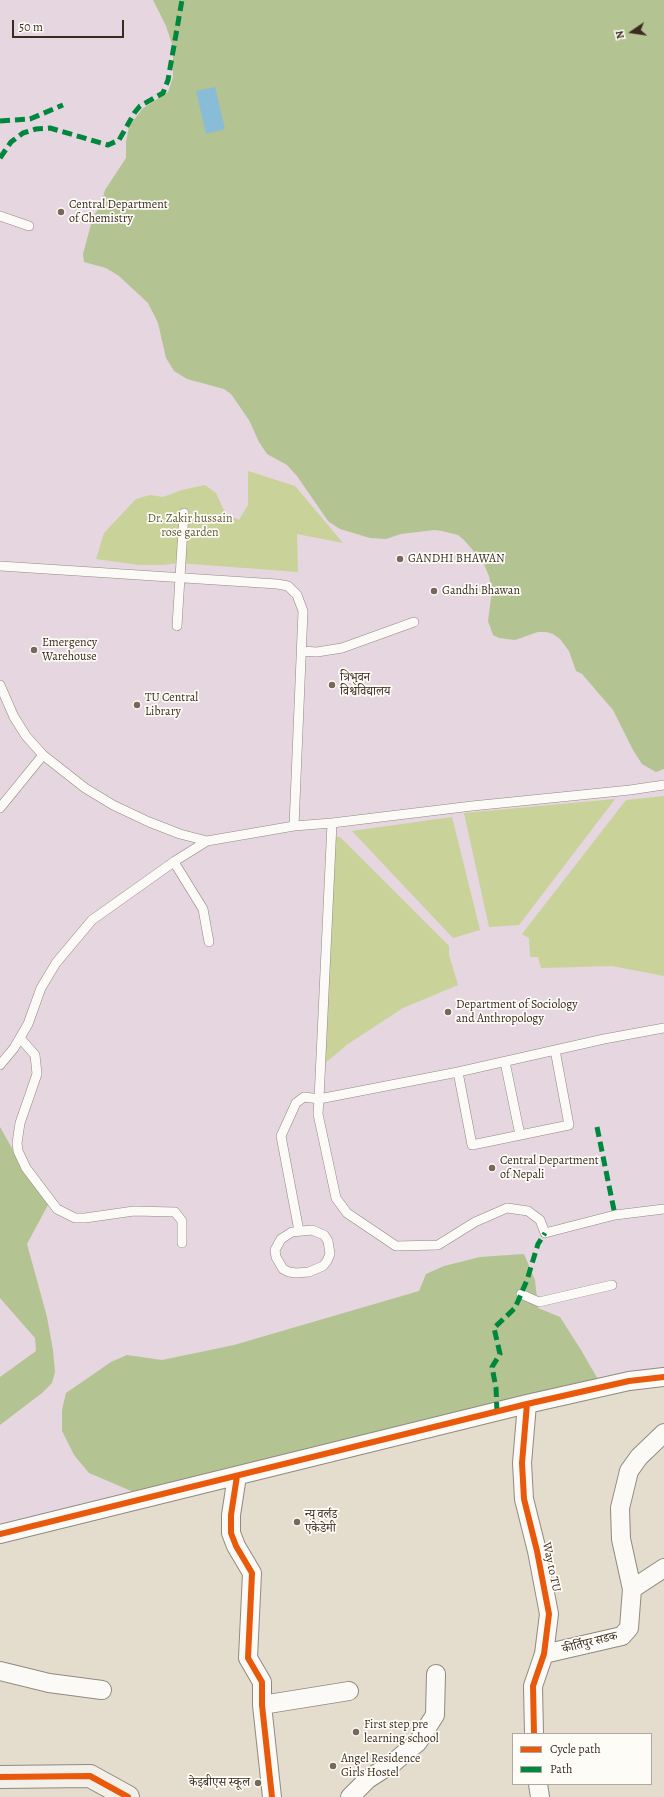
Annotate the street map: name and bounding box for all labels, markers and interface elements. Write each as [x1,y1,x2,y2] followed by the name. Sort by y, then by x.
[14,12,126,38] scale bar
[612,12,652,52] north arrow
[19,19,43,35] text: 50 m
[612,29,628,40] text: N
[69,198,168,226] place label: Central Department of Chemistry
[56,207,66,217] marker: Central Department of Chemistry
[148,512,232,540] park label: Dr. Zakir hussain rose garden
[408,552,505,566] place label: GANDHI BHAWAN
[395,554,405,564] marker: GANDHI BHAWAN
[442,584,520,598] place label: Gandhi Bhawan
[429,586,439,596] marker: Gandhi Bhawan
[42,636,97,664] place label: Emergency Warehouse
[29,645,39,655] marker: Emergency Warehouse
[340,671,391,699] place label: त्रिभुवन विश्वविद्यालय
[327,680,337,690] marker: त्रिभुवन विश्वविद्यालय
[145,691,198,719] place label: TU Central Library
[132,700,142,710] marker: TU Central Library
[456,998,578,1026] place label: Department of Sociology and Anthropology
[443,1007,453,1017] marker: Department of Sociology and Anthropology
[500,1154,599,1182] place label: Central Department of Nepali
[487,1163,497,1173] marker: Central Department of Nepali
[305,1508,338,1536] place label: न्यु वर्लड एकेडेमी
[292,1517,302,1527] marker: न्यु वर्लड एकेडेमी
[539,1541,563,1593] street label: Way to TU
[561,1629,619,1657] street label: कीर्तिपुर सडक
[364,1718,439,1746] place label: First step pre learning school
[351,1727,361,1737] marker: First step pre learning school
[512,1733,652,1785] legend
[550,1741,601,1757] text: Cycle path
[341,1752,420,1780] place label: Angel Residence Girls Hostel
[328,1761,338,1771] marker: Angel Residence Girls Hostel
[550,1761,572,1777] text: Path
[189,1776,250,1790] place label: केइबीएस स्कूल
[253,1778,263,1788] marker: केइबीएस स्कूल

